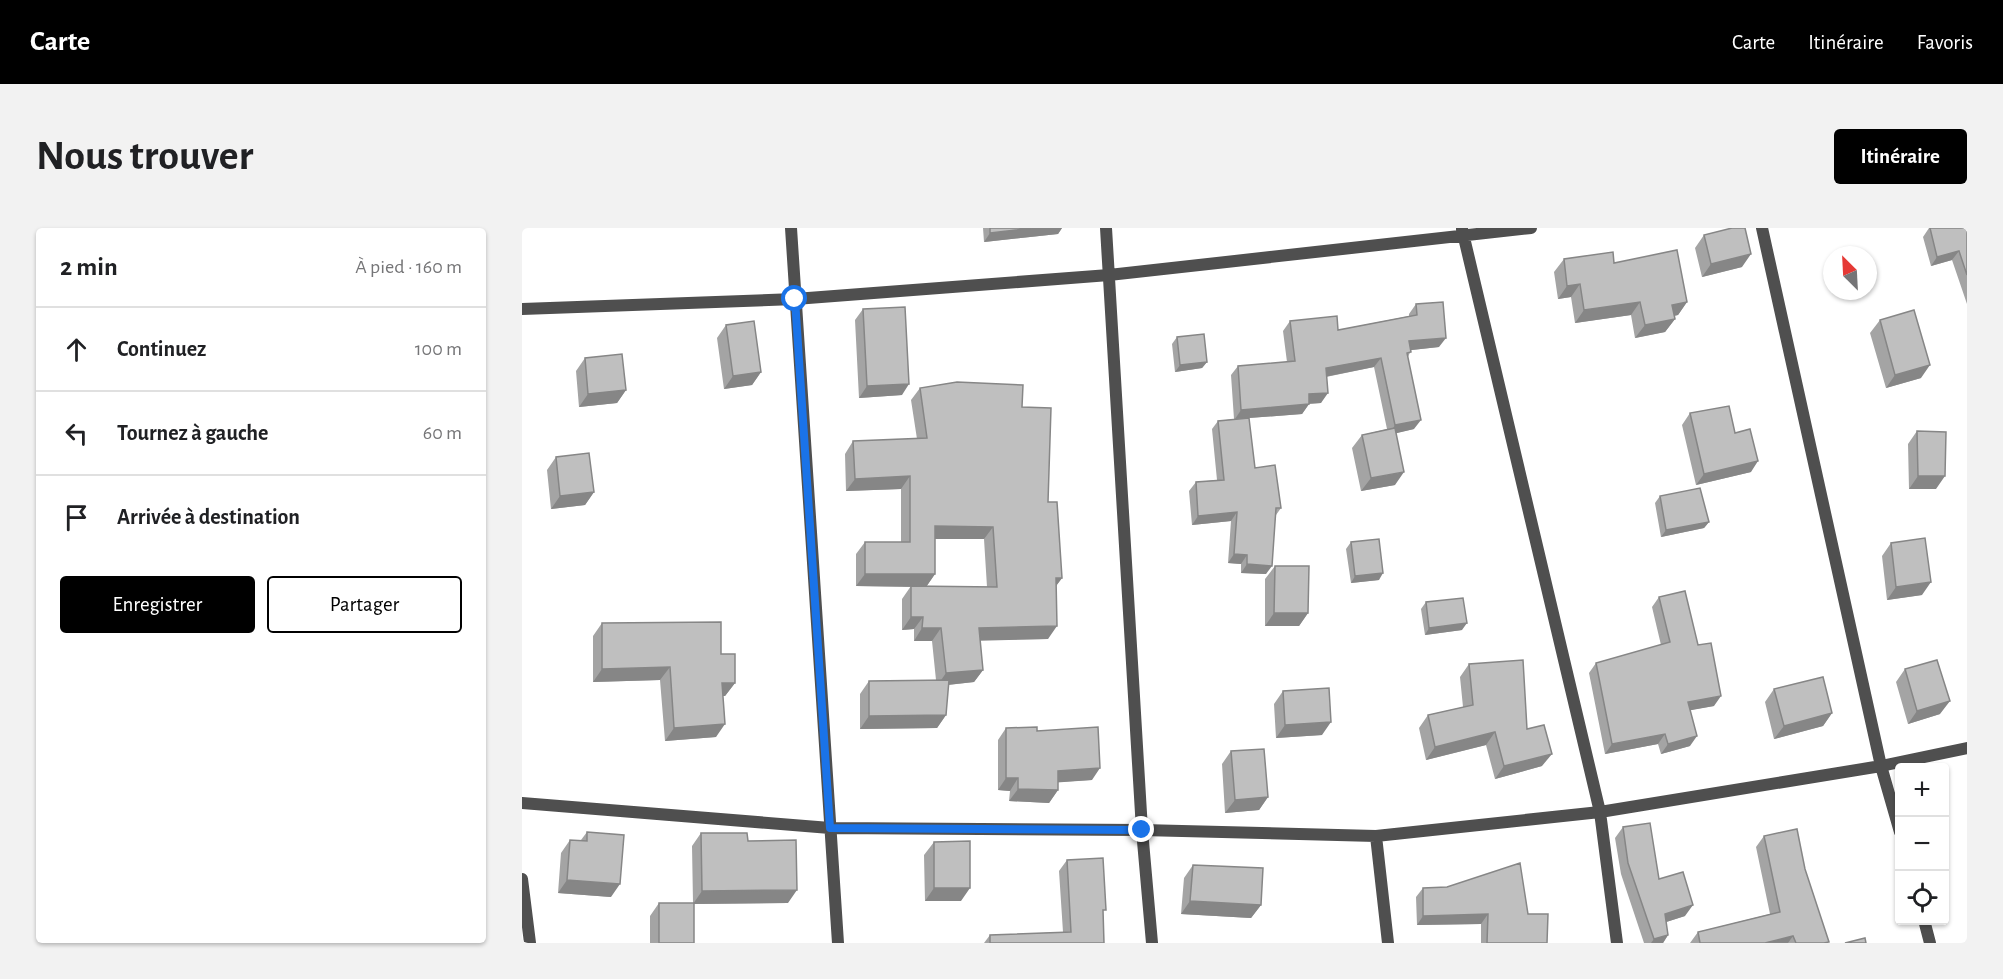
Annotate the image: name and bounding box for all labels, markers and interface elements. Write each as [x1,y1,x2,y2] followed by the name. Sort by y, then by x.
[30,28,90,56] text: Carte
[1732,32,1775,53] text: Carte
[1808,32,1884,53] text: Itinéraire
[1917,32,1973,53] text: Favoris
[1834,129,1967,184] button: Itinéraire
[36,135,253,177] text: Nous trouver
[1823,246,1877,300] north arrow
[60,254,118,280] text: 2 min
[355,257,462,277] text: À pied · 160 m
[781,285,807,311] route start
[60,333,93,366] icon: ahead
[117,338,206,360] text: Continuez
[415,339,462,359] text: 100 m
[60,417,93,450] icon: left
[117,422,268,444] text: Tournez à gauche
[423,423,462,443] text: 60 m
[60,501,93,534] icon: arrive
[117,506,300,528] text: Arrivée à destination
[60,576,255,633] button: Enregistrer
[267,576,462,633] button: Partager
[1895,763,1949,925] map controls
[1895,763,1949,817] button: +
[1128,816,1154,842] route end
[1895,817,1949,871] button: −
[1895,871,1949,925] button: locate

